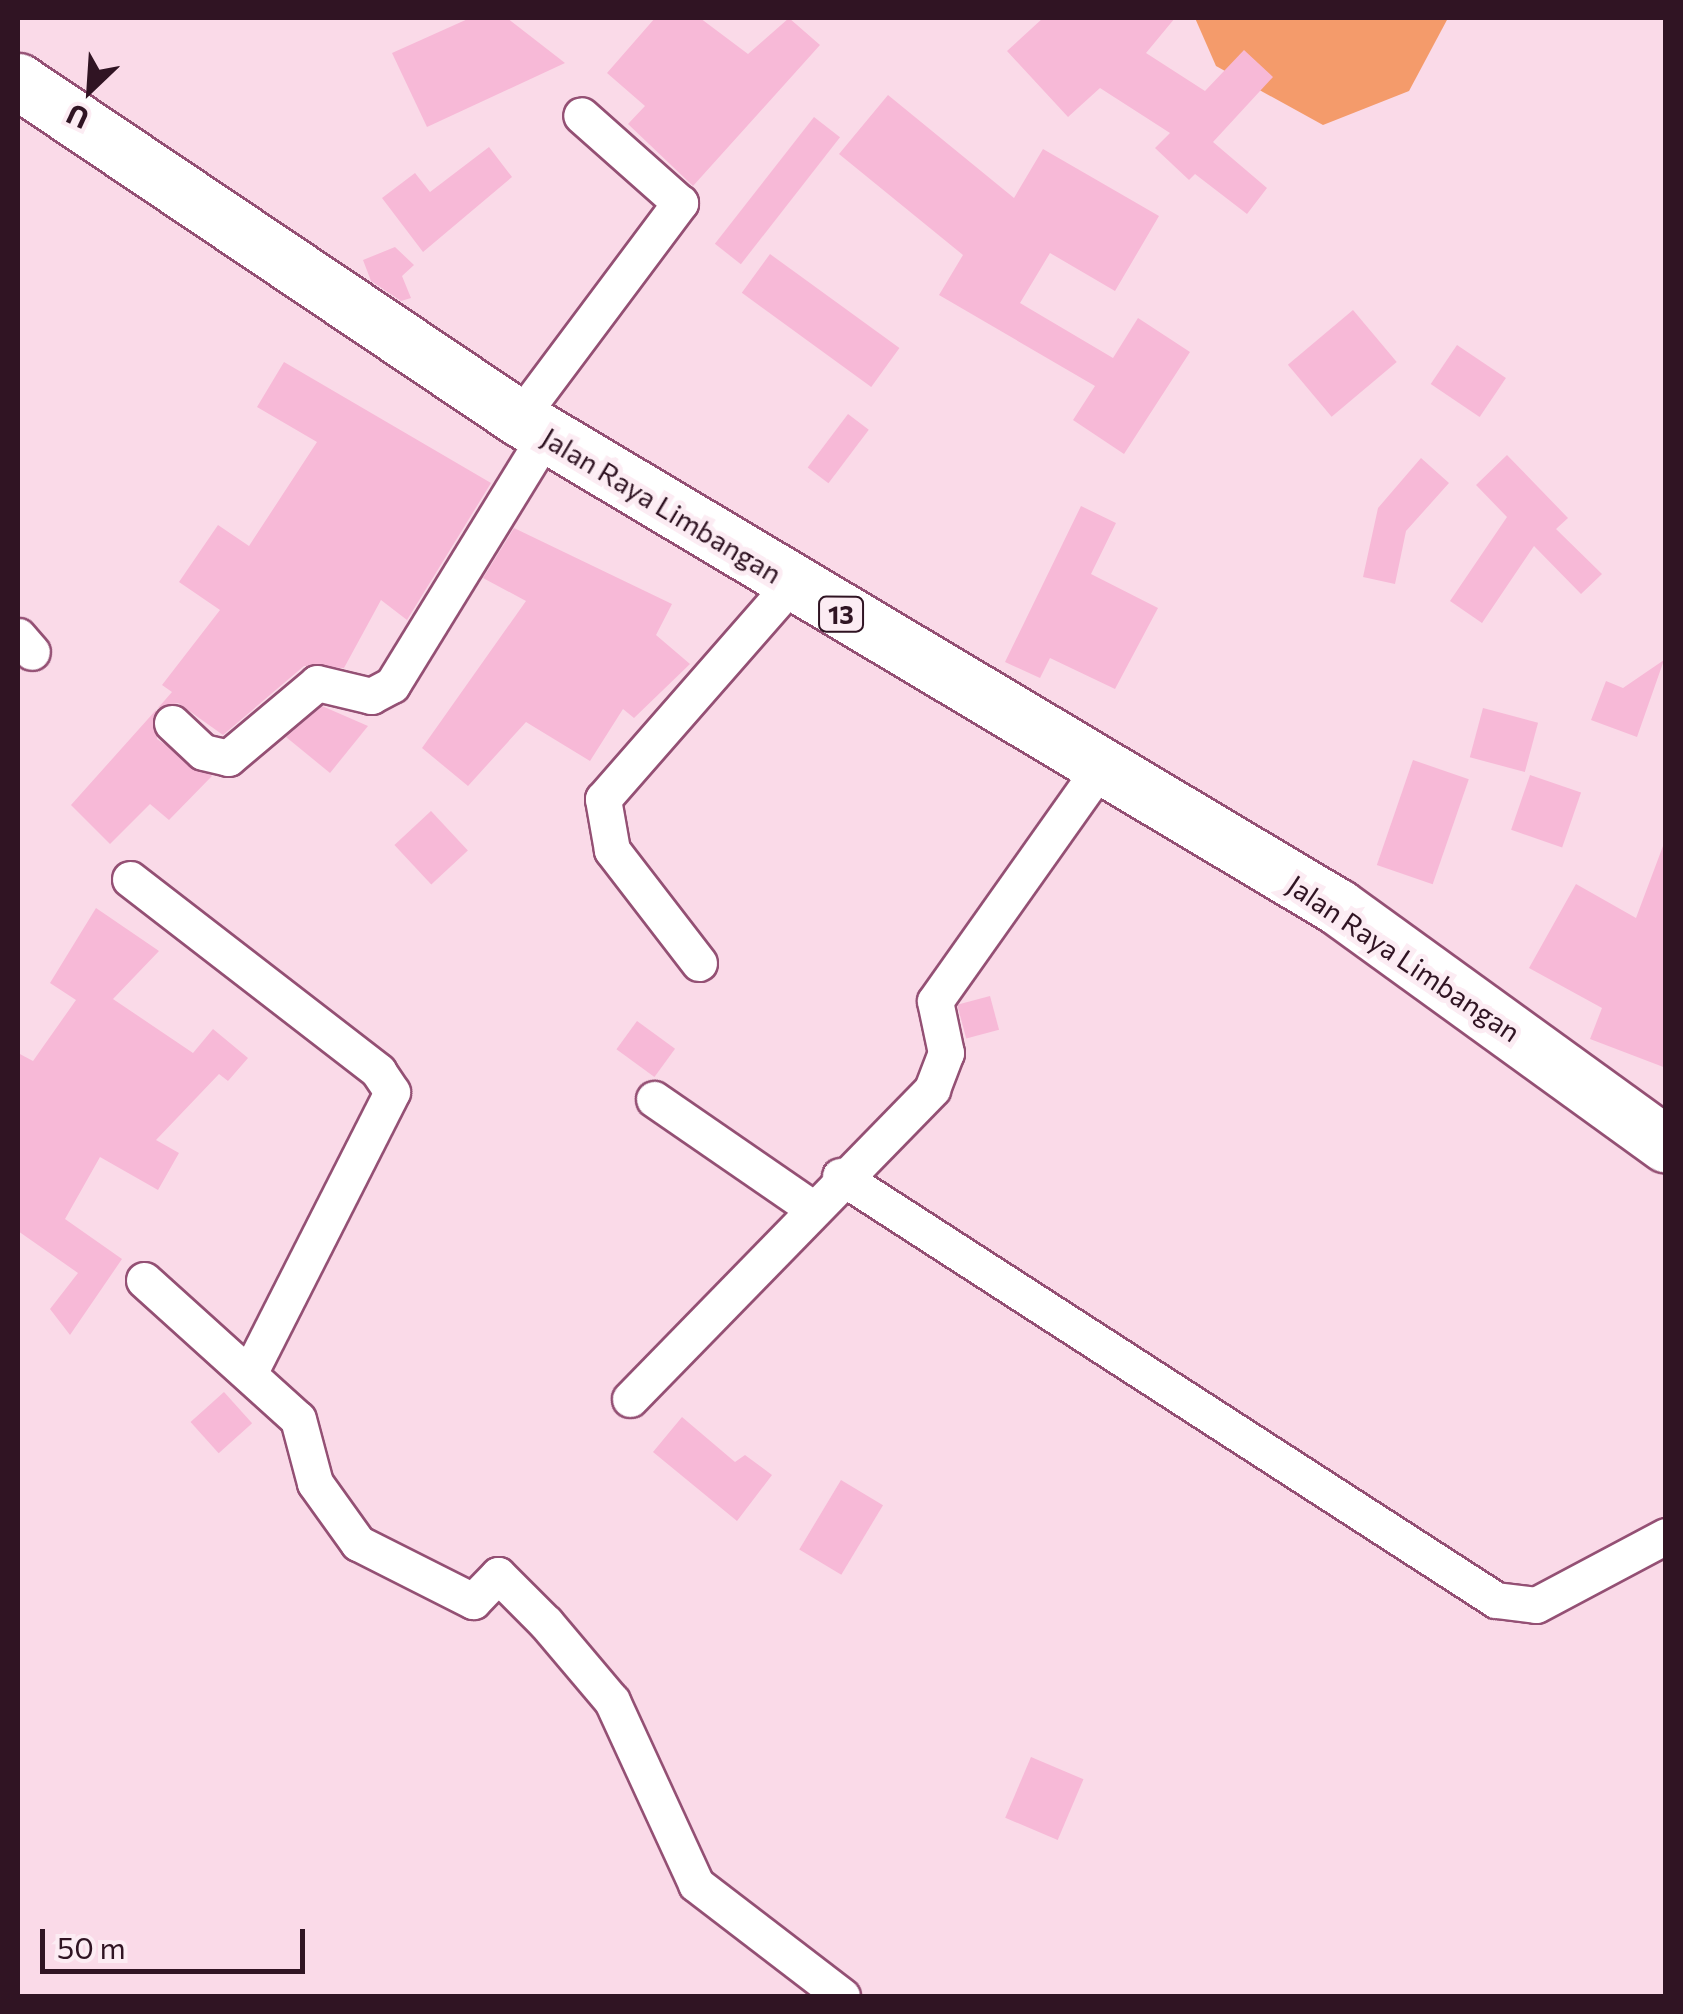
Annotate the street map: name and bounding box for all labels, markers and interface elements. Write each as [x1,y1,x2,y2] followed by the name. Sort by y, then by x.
[40,40,140,140] north arrow
[61,97,94,137] text: U
[536,420,788,590] street label: Jalan Raya Limbangan
[816,594,866,634] road number: 13
[1281,868,1527,1048] street label: Jalan Raya Limbangan
[45,1909,310,1971] scale bar
[57,1928,126,1965] text: 50 m

